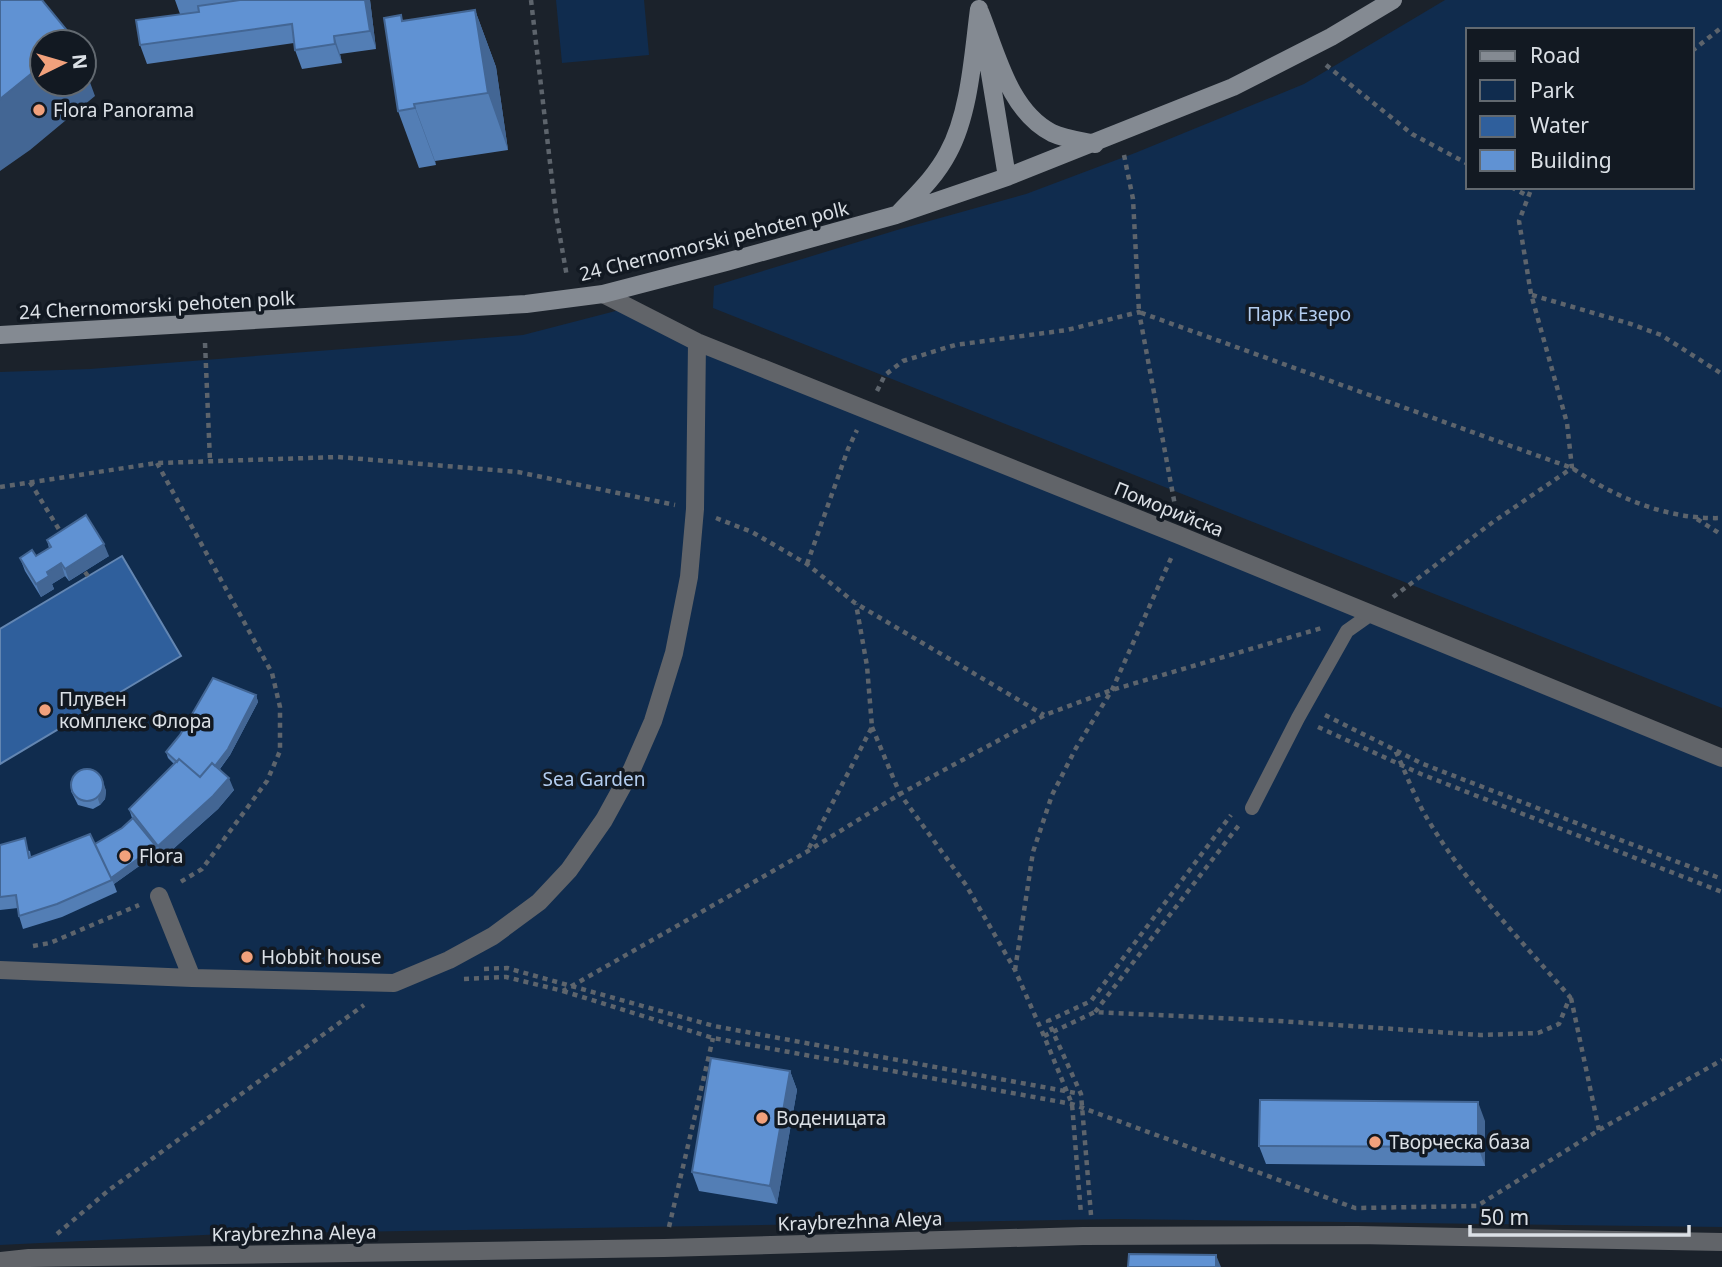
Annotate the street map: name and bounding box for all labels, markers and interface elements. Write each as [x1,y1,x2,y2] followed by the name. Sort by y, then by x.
[28,28,98,98] north arrow
[1466,28,1694,189] legend
[1530,41,1580,69] text: Road
[66,53,94,70] text: N
[1530,76,1575,104] text: Park
[53,97,194,123] place label: Flora Panorama
[31,102,47,118] marker: Flora Panorama
[1530,111,1589,139] text: Water
[1530,146,1612,174] text: Building
[577,195,851,287] street label: 24 Chernomorski pehoten polk
[18,285,296,325] street label: 24 Chernomorski pehoten polk
[1247,301,1351,327] park label: Парк Езеро
[1110,475,1228,543] street label: Поморийска
[59,686,212,734] place label: Плувен комплекс Флора
[37,702,53,718] marker: Плувен комплекс Флора
[543,766,645,792] park label: Sea Garden
[139,843,183,869] place label: Flora
[117,848,133,864] marker: Flora
[261,944,381,970] place label: Hobbit house
[239,949,255,965] marker: Hobbit house
[776,1105,886,1131] place label: Воденицата
[754,1110,770,1126] marker: Воденицата
[1389,1129,1530,1155] place label: Творческа база
[1367,1134,1383,1150] marker: Творческа база
[1470,1194,1689,1238] scale bar
[1480,1203,1529,1231] text: 50 m
[777,1205,943,1237] street label: Kraybrezhna Aleya
[211,1219,377,1247] street label: Kraybrezhna Aleya

